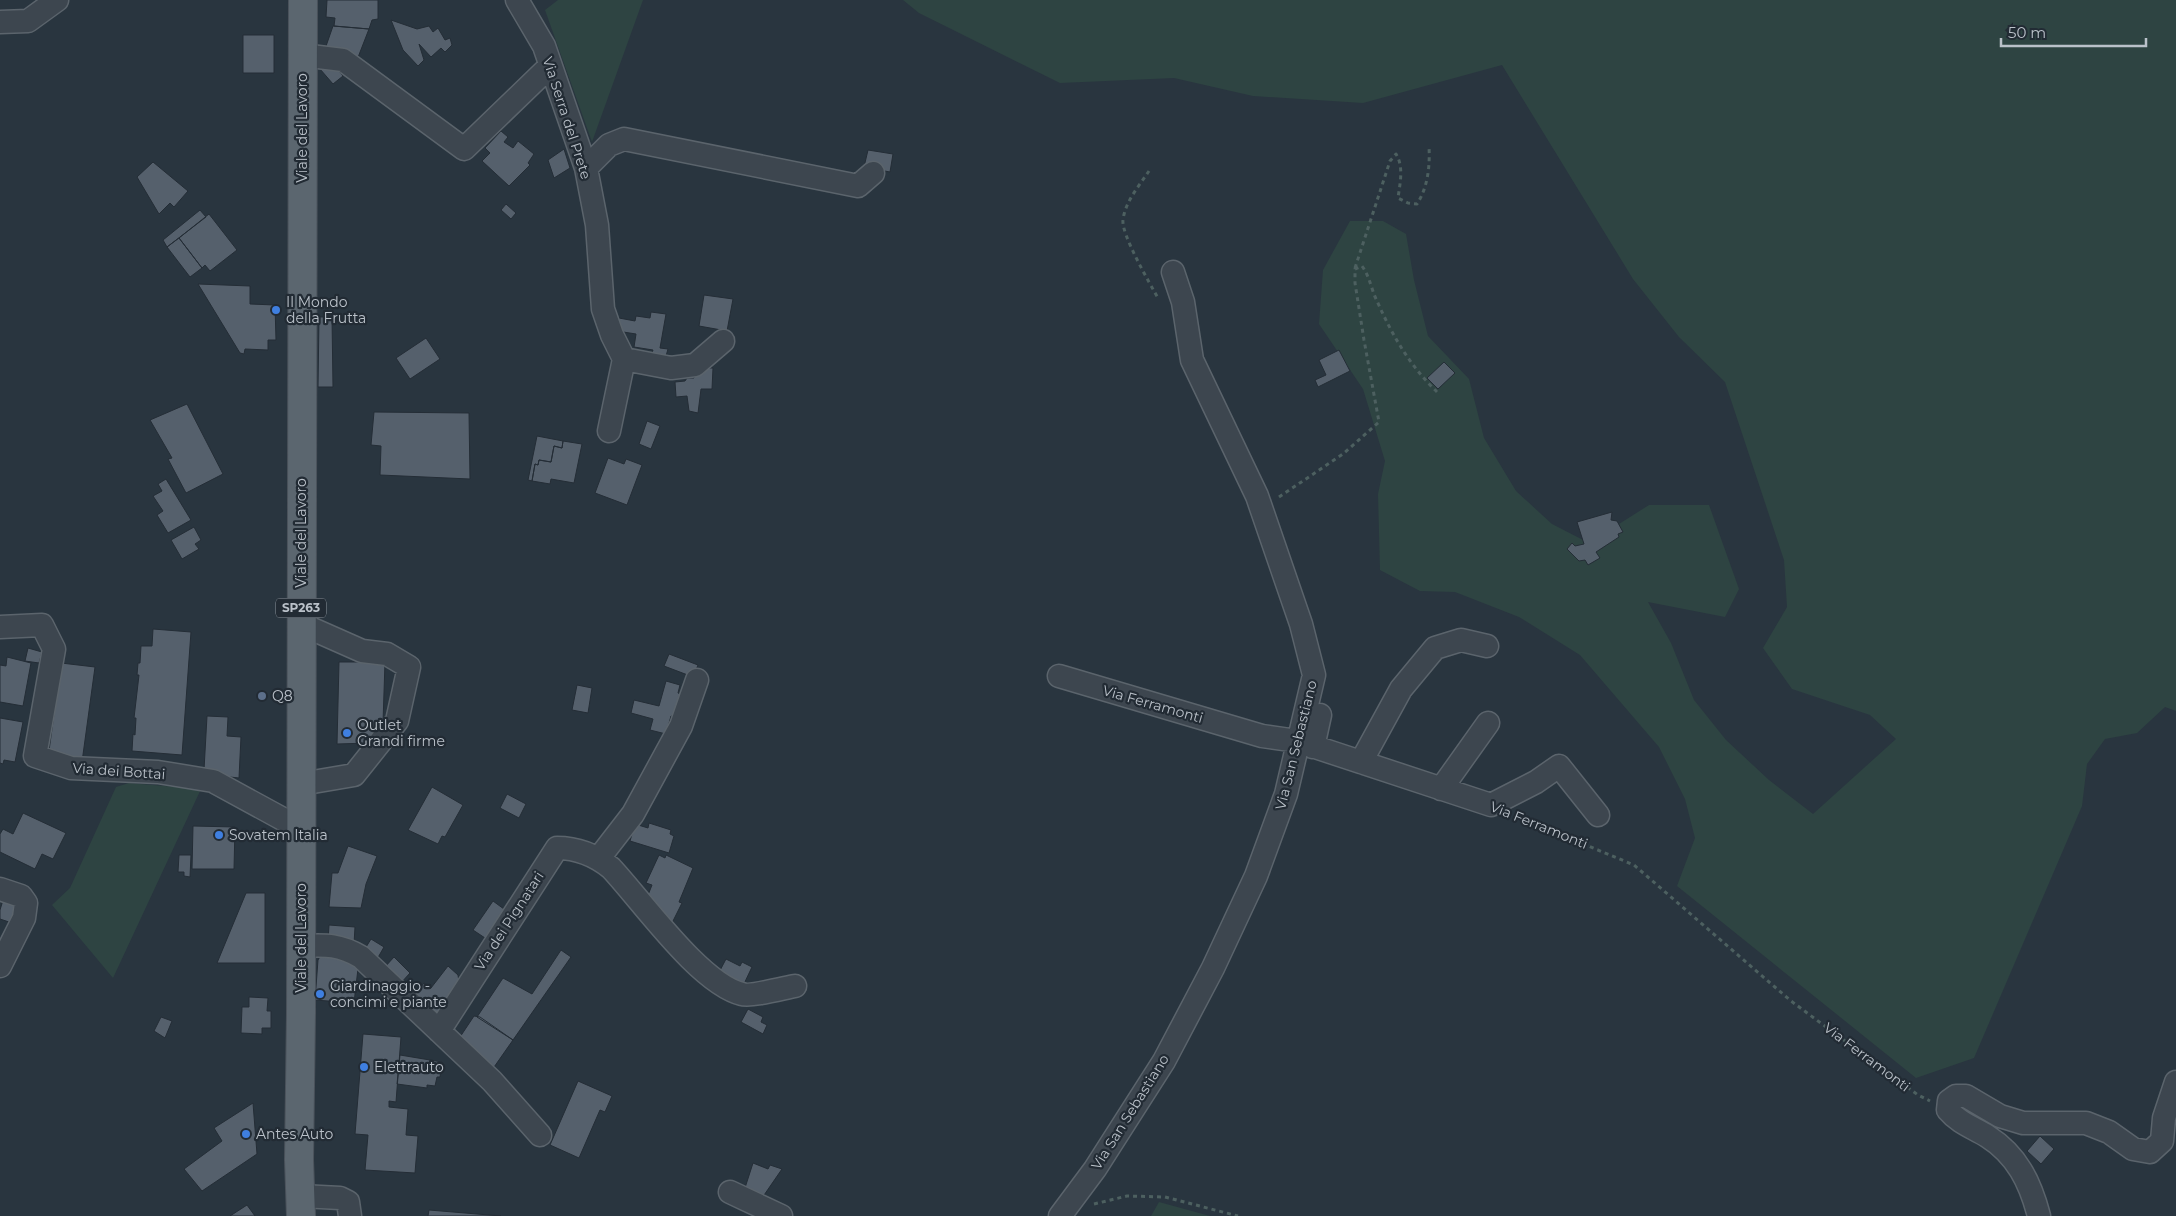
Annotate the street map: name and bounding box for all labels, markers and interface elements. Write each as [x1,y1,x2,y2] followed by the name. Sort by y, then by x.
[2001,15,2146,47] scale bar
[2008,23,2046,42] text: 50 m
[539,55,595,181] street label: Via Serra del Prete
[293,73,311,183] street label: Viale del Lavoro
[286,293,366,327] place label: Il Mondo della Frutta
[270,304,282,316] marker: Il Mondo della Frutta
[292,478,310,588] street label: Viale del Lavoro
[276,598,326,618] road number: SP263
[1271,678,1321,812] street label: Via San Sebastiano
[1101,681,1205,727] street label: Via Ferramonti
[272,687,293,705] place label: Q8
[256,690,268,702] marker: Q8
[357,716,445,750] place label: Outlet Grandi firme
[341,727,353,739] marker: Outlet Grandi firme
[72,759,166,783] street label: Via dei Bottai
[1488,797,1590,853] street label: Via Ferramonti
[229,826,328,844] place label: Sovatem Italia
[213,829,225,841] marker: Sovatem Italia
[470,868,548,974] street label: Via dei Pignatari
[292,883,310,993] street label: Viale del Lavoro
[330,977,447,1011] place label: Giardinaggio - concimi e piante
[314,988,326,1000] marker: Giardinaggio - concimi e piante
[1820,1019,1914,1095] street label: Via Ferramonti
[1087,1051,1173,1173] street label: Via San Sebastiano
[374,1058,444,1076] place label: Elettrauto
[358,1061,370,1073] marker: Elettrauto
[256,1125,334,1143] place label: Antes Auto
[240,1128,252,1140] marker: Antes Auto

